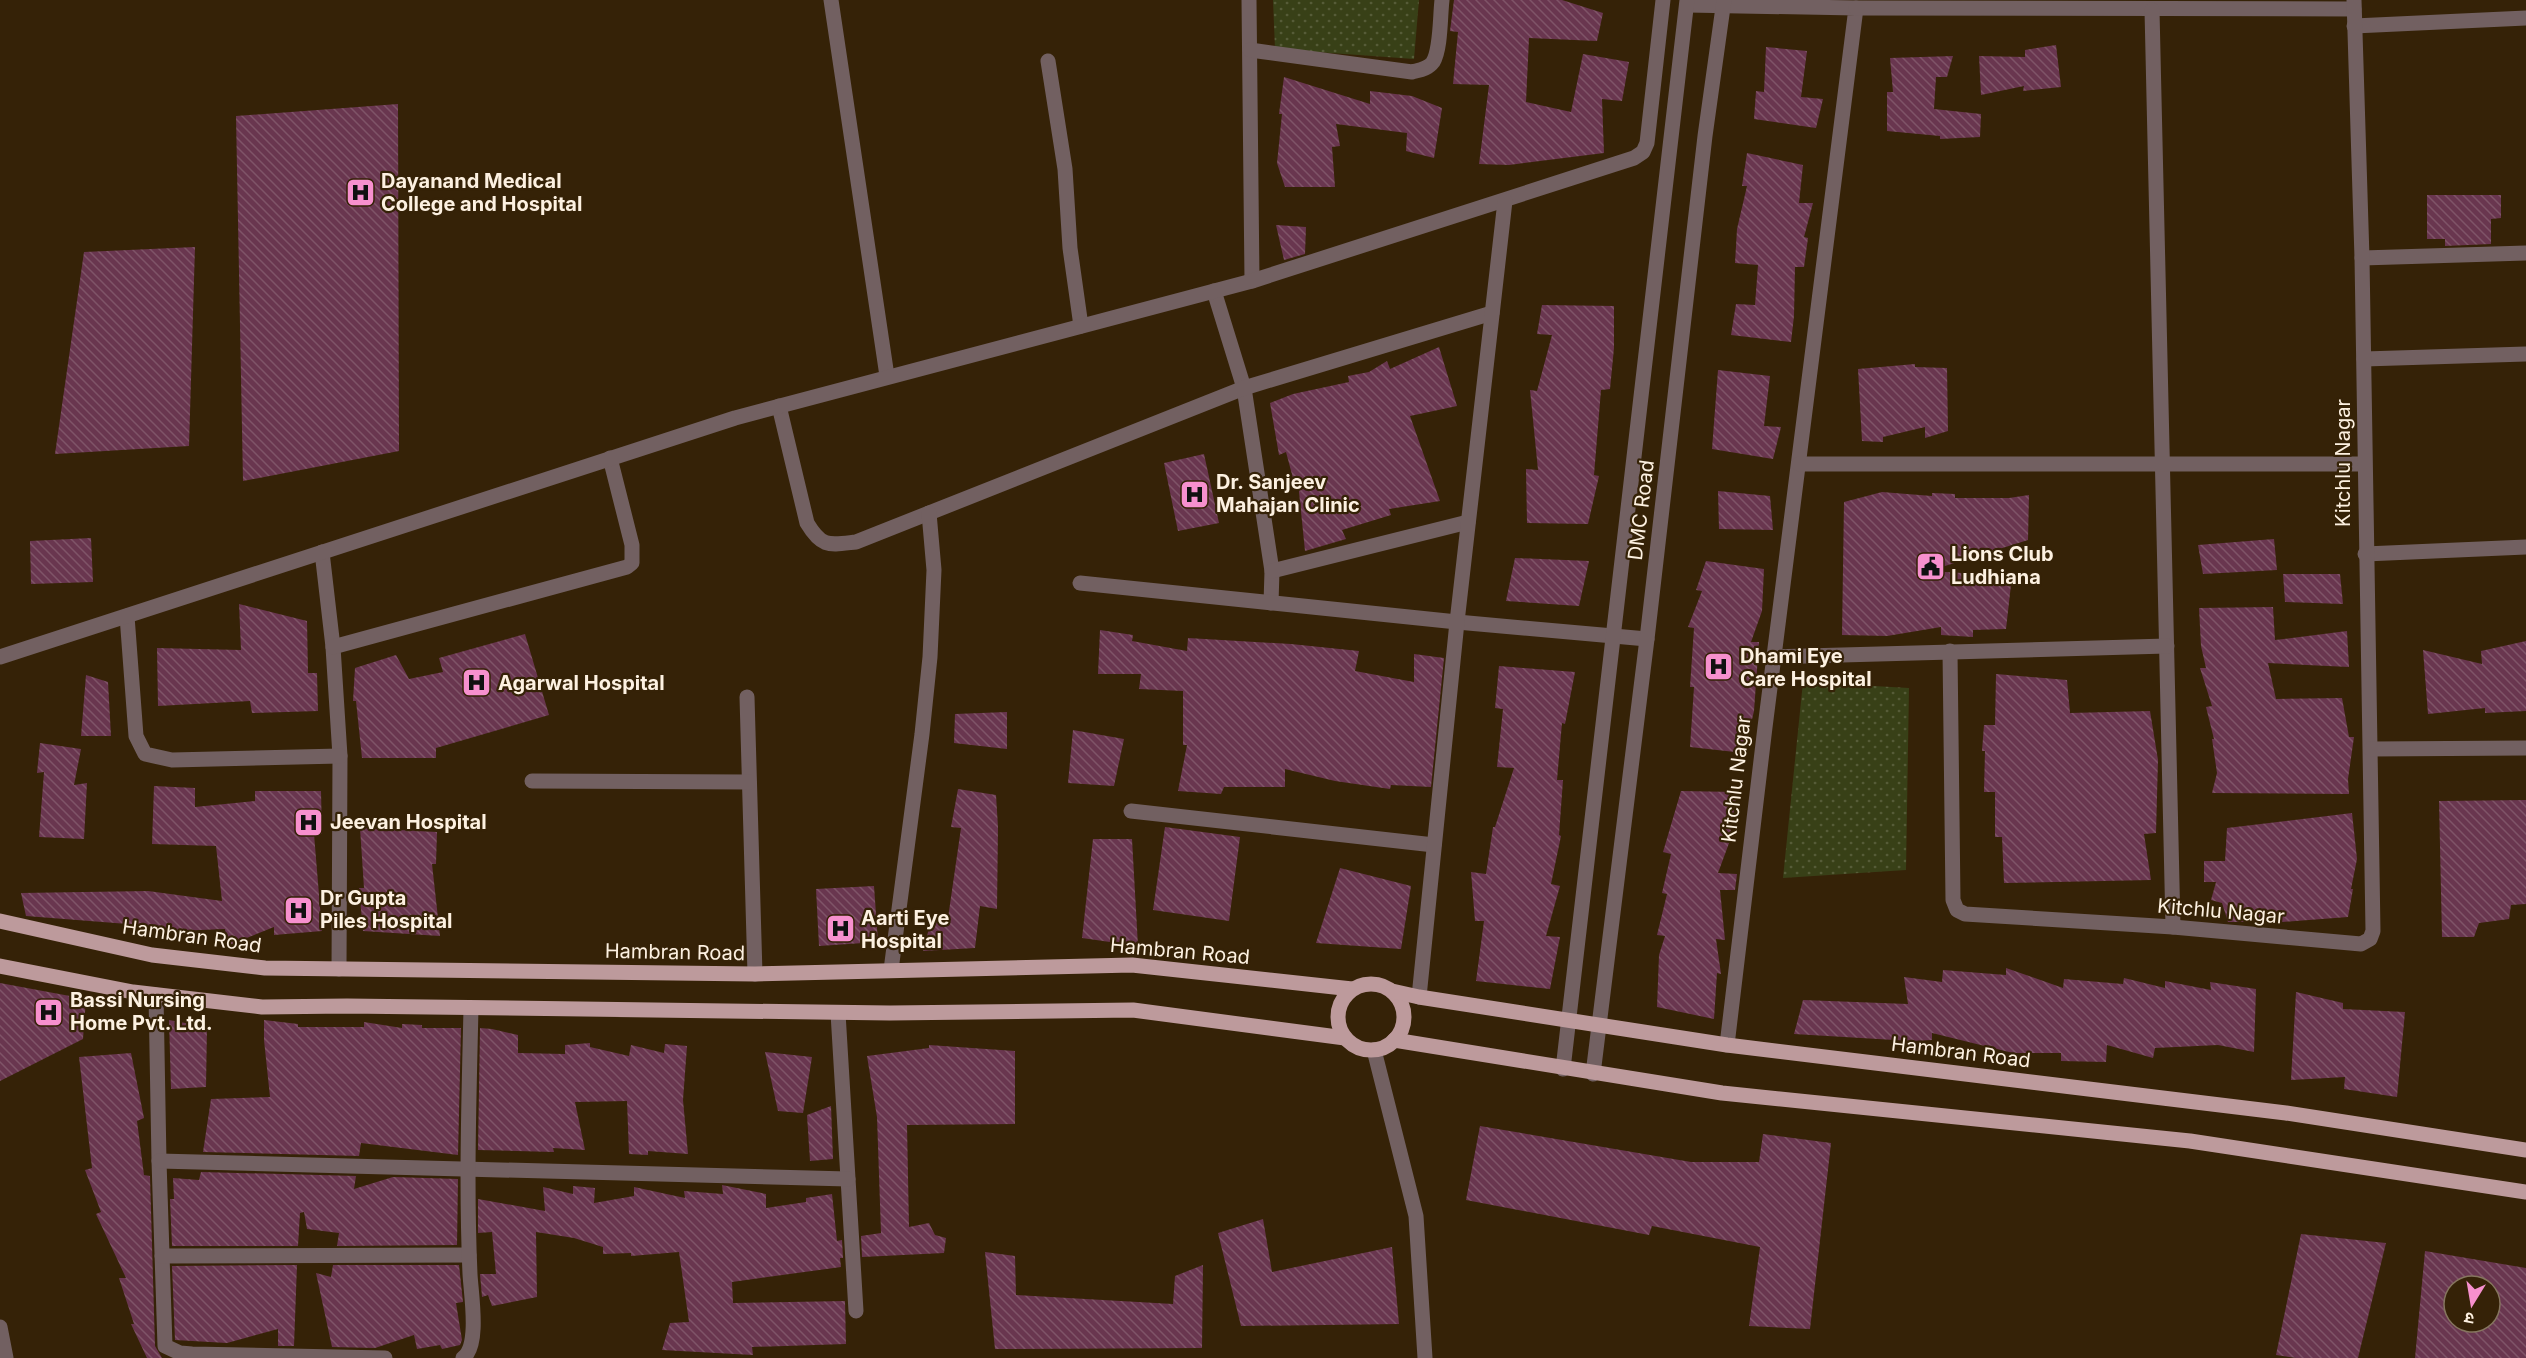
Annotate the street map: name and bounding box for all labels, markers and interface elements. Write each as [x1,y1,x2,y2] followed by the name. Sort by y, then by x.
[381,169,582,216] place label: Dayanand Medical College and Hospital
[344,177,376,209] hospital icon: Dayanand Medical College and Hospital
[2331,399,2355,527] street label: Kitchlu Nagar
[1623,458,1659,562] street label: DMC Road
[1216,470,1360,517] place label: Dr. Sanjeev Mahajan Clinic
[1179,478,1211,510] hospital icon: Dr. Sanjeev Mahajan Clinic
[1951,542,2054,589] place label: Lions Club Ludhiana
[1914,550,1946,582] public building icon: Lions Club Ludhiana
[1740,644,1872,691] place label: Dhami Eye Care Hospital
[1703,651,1735,683] hospital icon: Dhami Eye Care Hospital
[461,667,493,699] hospital icon: Agarwal Hospital
[498,671,665,695] place label: Agarwal Hospital
[1716,714,1756,844] street label: Kitchlu Nagar
[293,806,325,838] hospital icon: Jeevan Hospital
[330,810,487,834] place label: Jeevan Hospital
[320,886,453,933] place label: Dr Gupta Piles Hospital
[2156,893,2286,929] street label: Kitchlu Nagar
[283,894,315,926] hospital icon: Dr Gupta Piles Hospital
[861,906,949,953] place label: Aarti Eye Hospital
[824,913,856,945] hospital icon: Aarti Eye Hospital
[121,914,263,958] street label: Hambran Road
[1109,933,1251,969] street label: Hambran Road
[605,939,745,965] street label: Hambran Road
[70,988,213,1035] place label: Bassi Nursing Home Pvt. Ltd.
[33,996,65,1028] hospital icon: Bassi Nursing Home Pvt. Ltd.
[1890,1032,2032,1072] street label: Hambran Road
[2442,1274,2502,1334] north arrow
[2462,1308,2476,1329] text: उ

